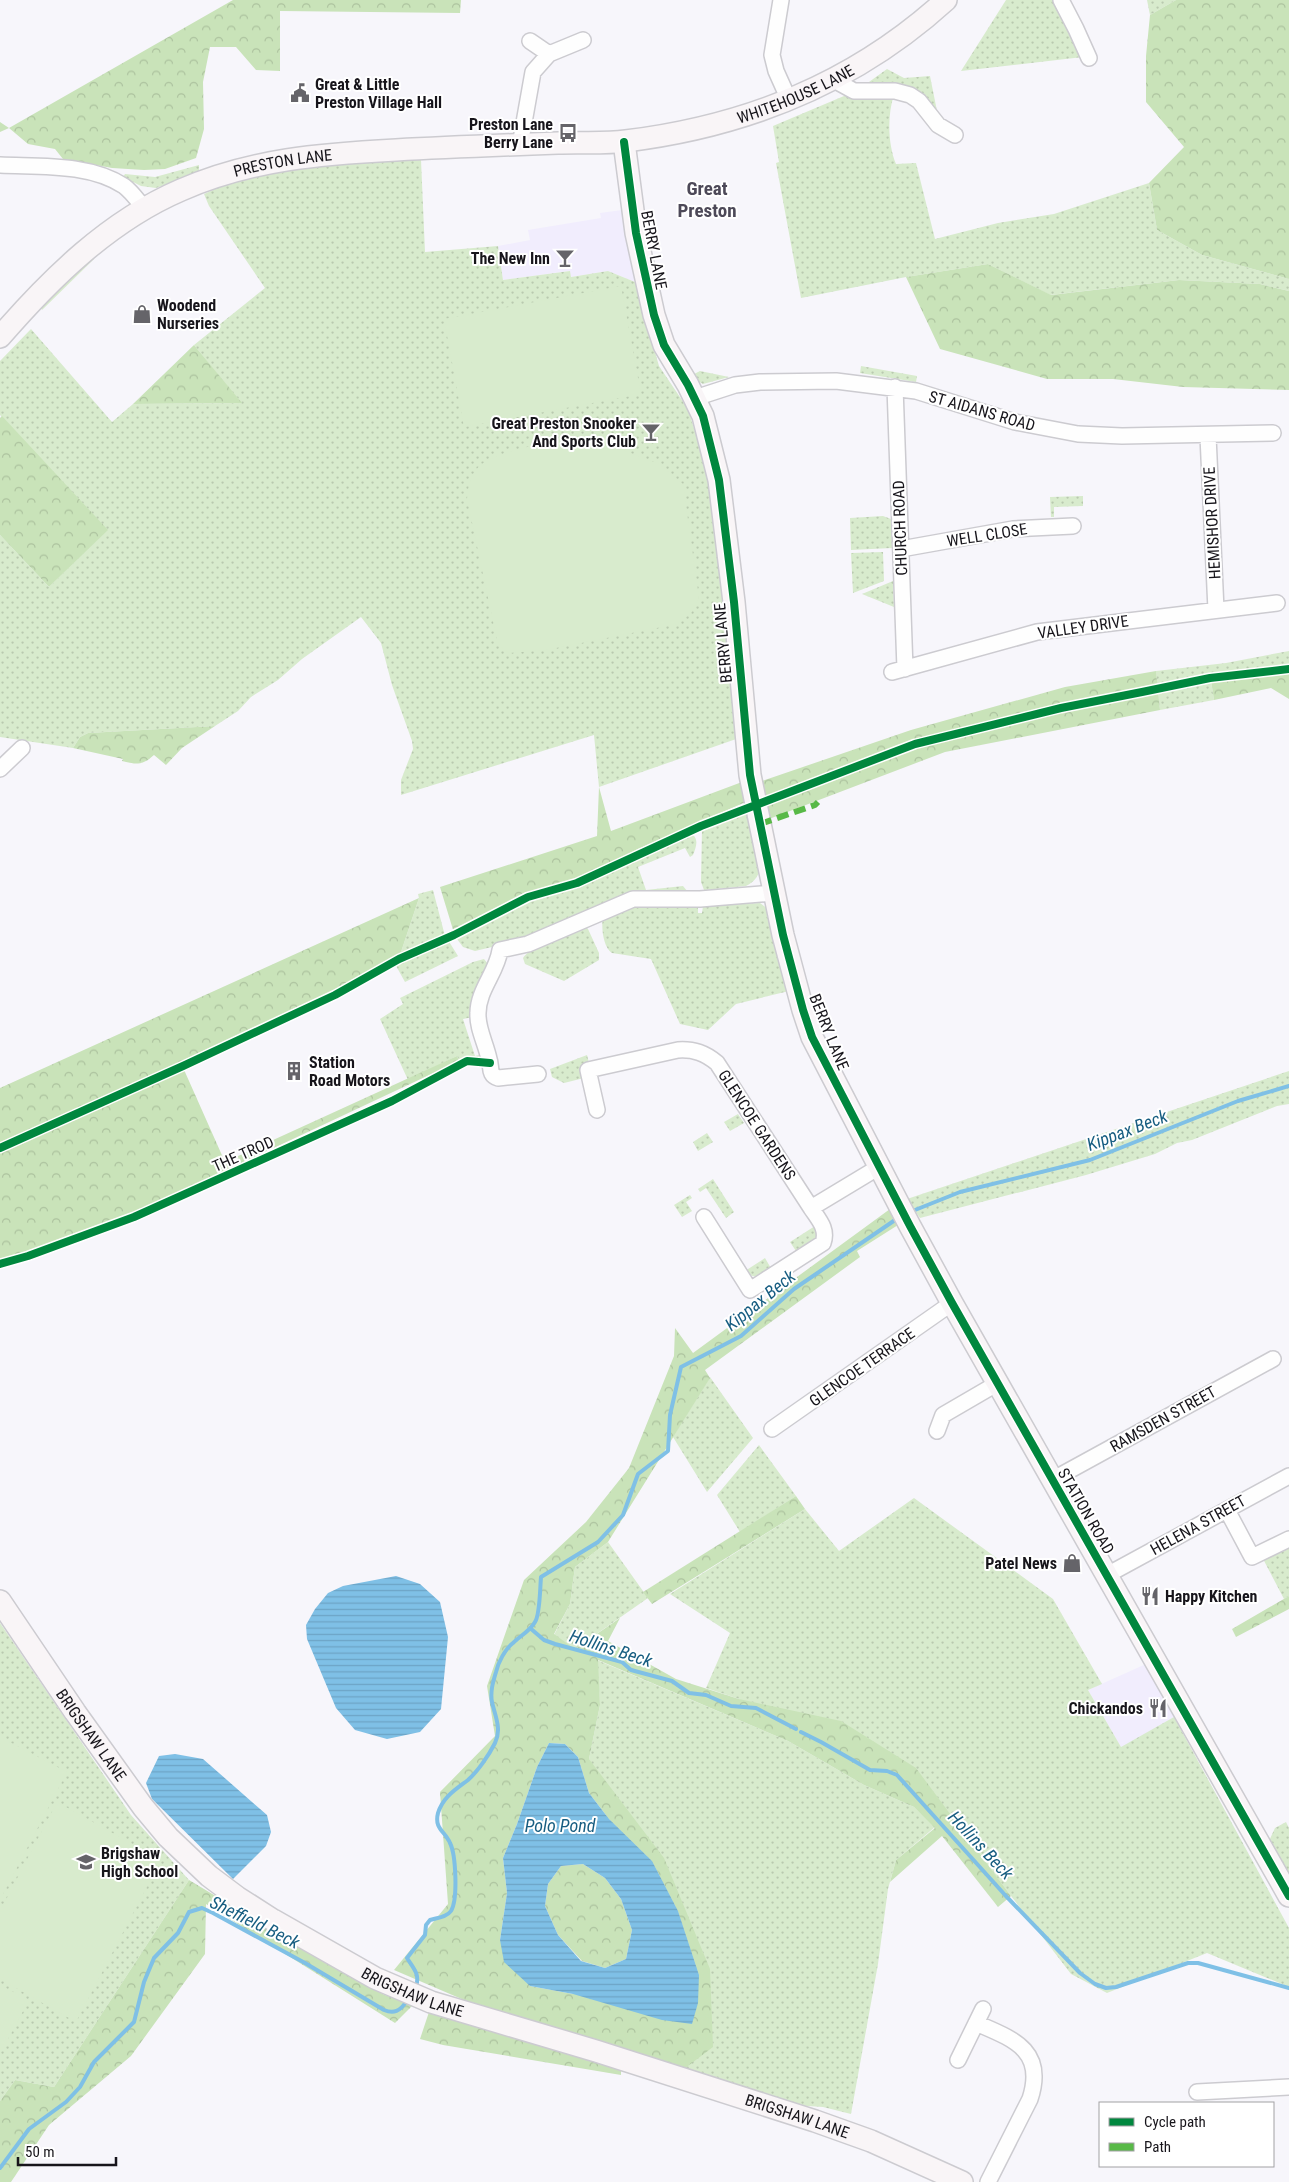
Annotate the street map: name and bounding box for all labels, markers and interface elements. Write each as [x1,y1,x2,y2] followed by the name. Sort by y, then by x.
[735,60,857,127] street label: WHITEHOUSE LANE
[315,75,442,112] place label: Great & Little Preston Village Hall
[289,82,311,104] public building icon: Great & Little Preston Village Hall
[469,115,553,152] place label: Preston Lane Berry Lane
[557,122,579,144] bus stop icon: Preston Lane Berry Lane
[231,145,333,180] street label: PRESTON LANE
[678,177,737,222] district label: Great Preston
[637,209,671,291] street label: BERRY LANE
[554,247,576,269] bar icon: The New Inn
[471,249,550,268] place label: The New Inn
[157,296,219,333] place label: Woodend Nurseries
[131,303,153,325] shop icon: Woodend Nurseries
[927,387,1037,435] street label: ST AIDANS ROAD
[491,414,636,451] place label: Great Preston Snooker And Sports Club
[640,421,662,443] bar icon: Great Preston Snooker And Sports Club
[1200,466,1224,580] street label: HEMISHOR DRIVE
[889,480,911,576] street label: CHURCH ROAD
[945,519,1029,551] street label: WELL CLOSE
[710,602,736,684] street label: BERRY LANE
[1036,611,1130,643] street label: VALLEY DRIVE
[805,991,853,1073] street label: BERRY LANE
[309,1053,390,1090] place label: Station Road Motors
[283,1060,305,1082] building icon: Station Road Motors
[714,1066,800,1184] street label: GLENCOE GARDENS
[1084,1105,1171,1155] water label: Kippax Beck
[209,1132,277,1176] street label: THE TROD
[721,1265,800,1335] water label: Kippax Beck
[806,1324,918,1410] street label: GLENCOE TERRACE
[1107,1382,1219,1456] street label: RAMSDEN STREET
[1054,1465,1118,1557] street label: STATION ROAD
[1147,1491,1249,1559] street label: HELENA STREET
[1061,1552,1083,1574] shop icon: Patel News
[985,1554,1057,1573] place label: Patel News
[1139,1585,1161,1607] restaurant icon: Happy Kitchen
[1165,1587,1258,1606] place label: Happy Kitchen
[567,1625,656,1672] water label: Hollins Beck
[52,1685,131,1784] street label: BRIGSHAW LANE
[1147,1697,1169,1719] restaurant icon: Chickandos
[1068,1699,1143,1718] place label: Chickandos
[944,1806,1019,1884] water label: Hollins Beck
[525,1815,596,1836] water label: Polo Pond
[101,1844,178,1881] place label: Brigshaw High School
[75,1851,97,1873] school or university icon: Brigshaw High School
[207,1891,304,1953] water label: Sheffield Beck
[358,1963,466,2021] street label: BRIGSHAW LANE
[743,2090,852,2142] street label: BRIGSHAW LANE
[1099,2102,1274,2167] legend
[1144,2113,1206,2131] text: Cycle path
[18,2134,115,2166] scale bar
[1144,2138,1171,2156] text: Path
[25,2143,55,2161] text: 50 m

